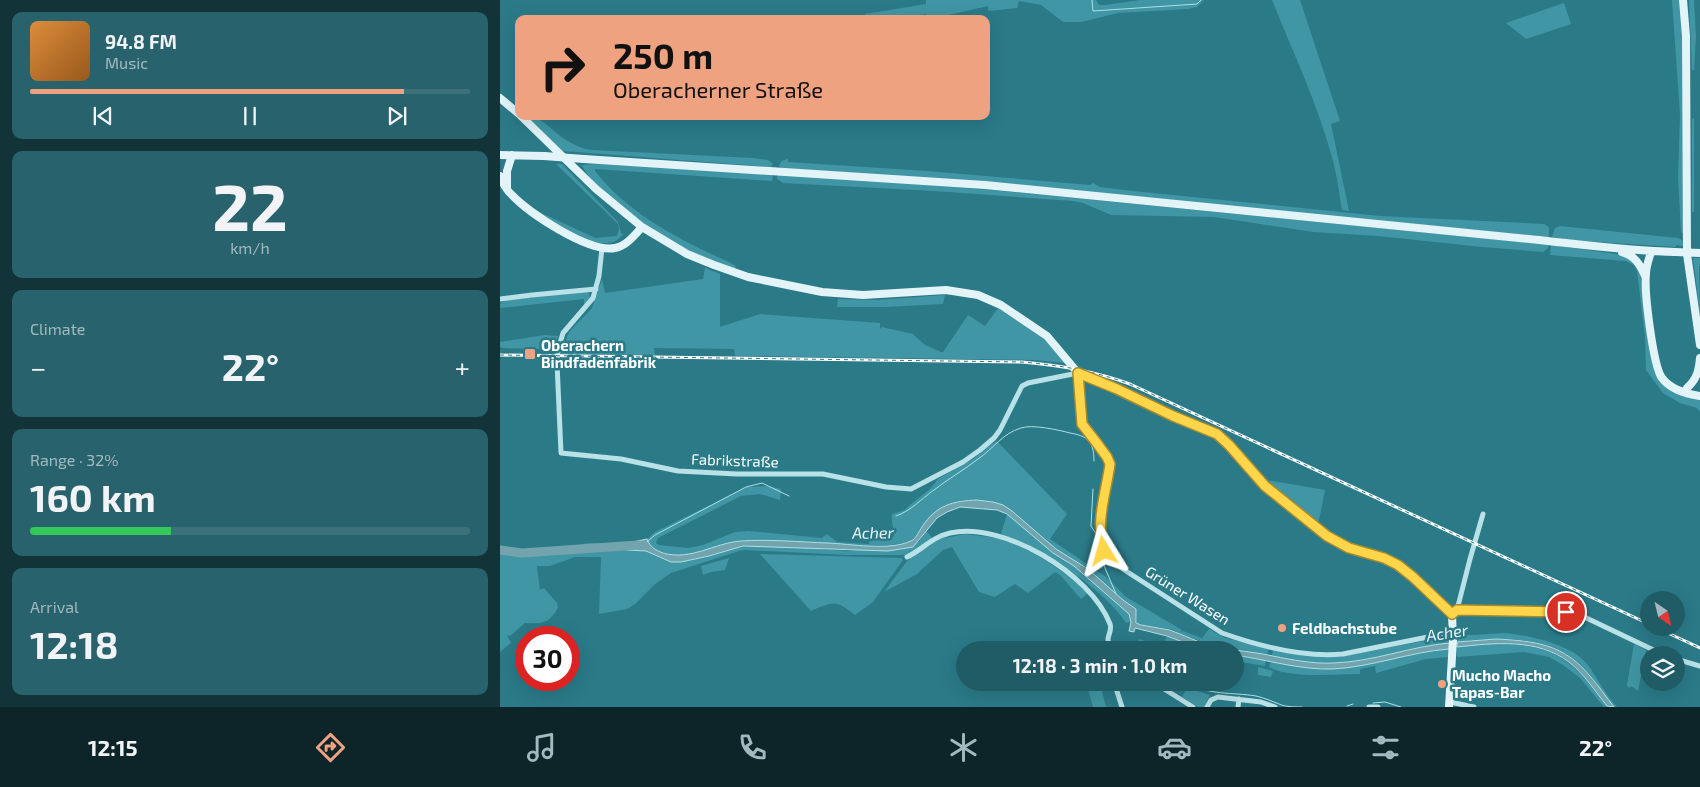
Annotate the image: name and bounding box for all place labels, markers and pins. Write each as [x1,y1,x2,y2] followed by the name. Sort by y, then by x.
[541,336,657,371] place label: Oberachern Bindfadenfabrik
[523,347,537,361] marker: Oberachern Bindfadenfabrik
[1545,591,1587,633] pin
[1292,619,1397,637] place label: Feldbachstube
[1276,622,1288,634] marker: Feldbachstube
[1452,666,1551,701] place label: Mucho Macho Tapas-Bar
[1436,678,1448,690] marker: Mucho Macho Tapas-Bar

